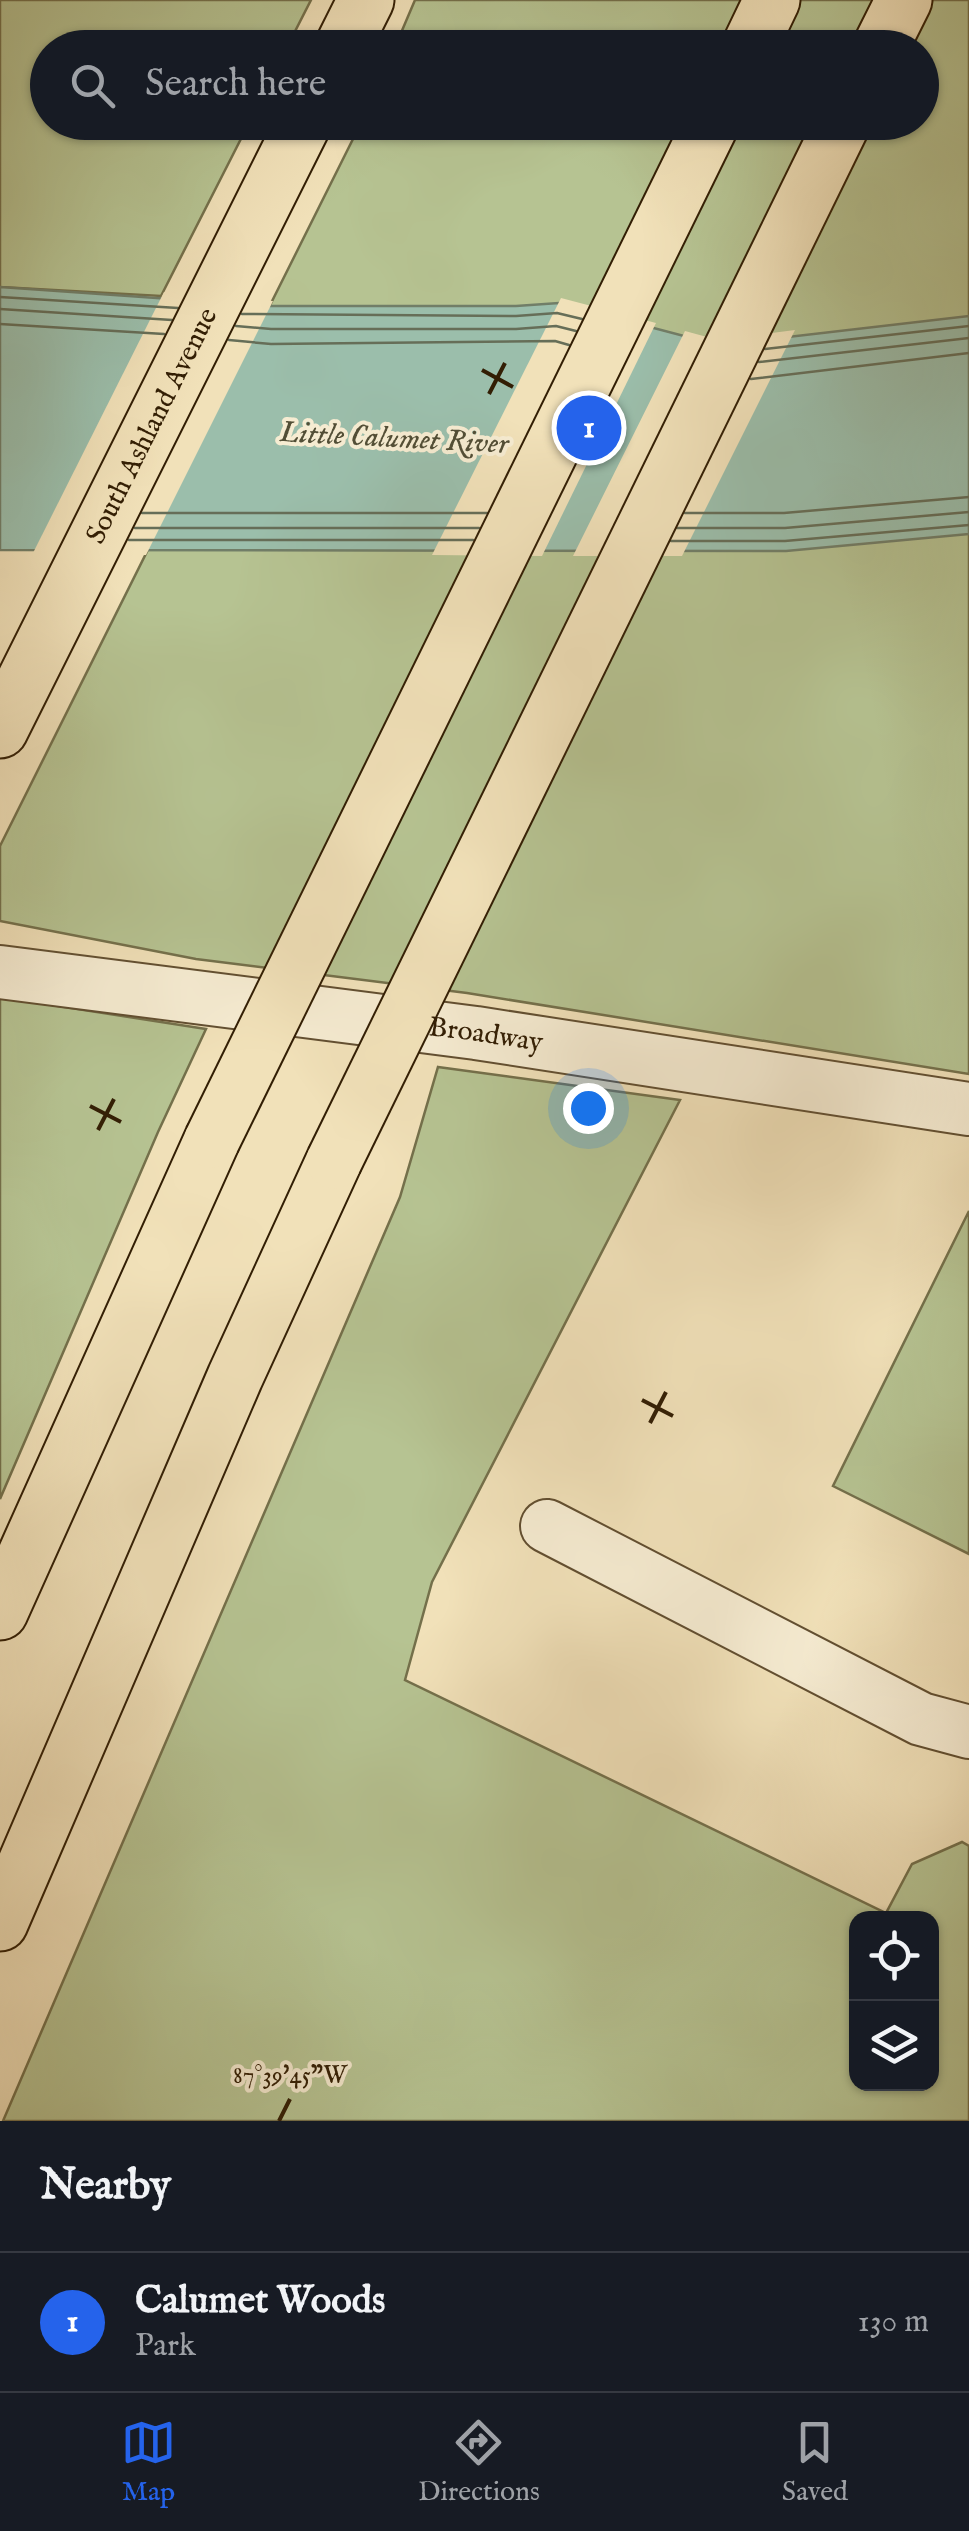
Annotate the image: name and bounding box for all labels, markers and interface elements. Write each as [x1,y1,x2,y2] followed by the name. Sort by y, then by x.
[30,30,939,140] search box
[65,58,120,113] icon: search
[145,61,326,109] text: Search here
[78,302,226,550] street label: South Ashland Avenue
[556,390,622,466] pin: 1
[278,414,511,464] water label: Little Calumet River
[427,1010,546,1061] street label: Broadway
[563,1083,614,1134] your location
[849,1911,939,2091] map controls
[849,1911,939,2001] button: locate
[849,2001,939,2091] button: layers
[233,2060,348,2092] text: 87°39'45"W
[40,2160,171,2213] text: Nearby
[135,2278,385,2326] text: Calumet Woods
[67,2302,78,2343] text: 1
[858,2302,929,2343] text: 130 m
[135,2326,196,2367] text: Park
[121,2415,176,2510] tab: Map
[418,2415,540,2510] tab: Directions
[782,2415,848,2510] tab: Saved

